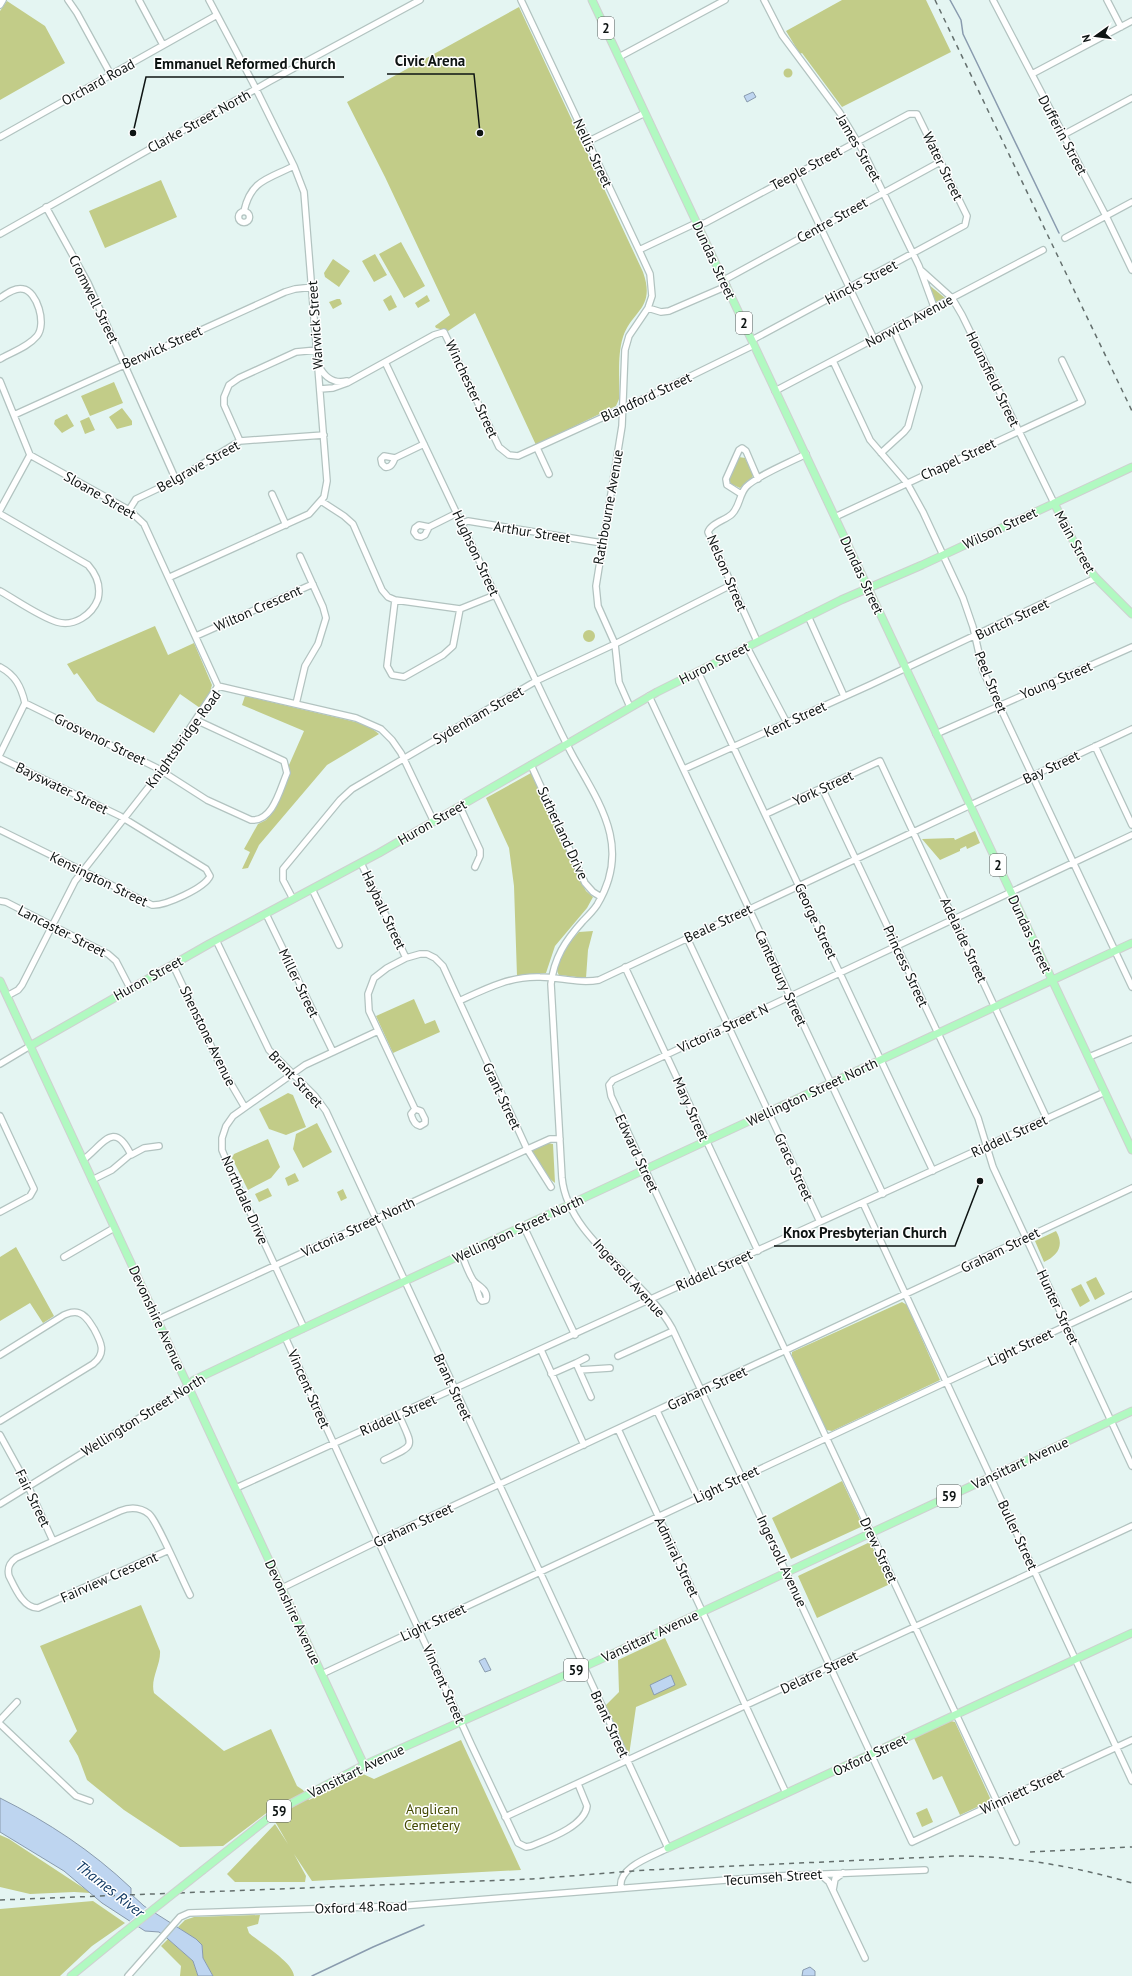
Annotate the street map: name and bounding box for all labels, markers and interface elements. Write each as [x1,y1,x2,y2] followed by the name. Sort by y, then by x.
[1076,16,1116,56] north arrow
[598,17,614,39] road number: 2
[1079,33,1094,44] text: N
[387,47,474,74] callout: Civic Arena
[146,50,344,77] callout: Emmanuel Reformed Church
[395,51,465,70] text: Civic Arena
[154,54,336,73] text: Emmanuel Reformed Church
[58,55,138,109] street label: Orchard Road
[144,85,254,157] street label: Clarke Street North
[1034,92,1092,178] street label: Dufferin Street
[832,110,886,185] street label: James Street
[569,116,617,190] street label: Nellis Street
[919,129,967,203] street label: Water Street
[767,142,845,194] street label: Teeple Street
[793,193,871,247] street label: Centre Street
[688,218,740,302] street label: Dundas Street
[65,252,123,346] street label: Cromwell Street
[822,255,900,309] street label: Hincks Street
[303,280,327,370] street label: Warwick Street
[862,290,956,352] street label: Norwich Avenue
[736,312,752,334] road number: 2
[119,321,205,373] street label: Berwick Street
[962,328,1024,430] street label: Hounsfield Street
[441,337,503,441] street label: Winchester Street
[598,368,694,426] street label: Blandford Street
[918,434,999,484] street label: Chapel Street
[153,436,243,496] street label: Belgrave Street
[589,448,627,566] street label: Rathbourne Avenue
[61,467,139,523] street label: Sloane Street
[960,503,1040,553] street label: Wilson Street
[448,507,504,599] street label: Hughson Street
[1050,507,1100,577] street label: Main Street
[492,517,572,547] street label: Arthur Street
[703,532,751,614] street label: Nelson Street
[836,533,888,617] street label: Dundas Street
[211,581,305,635] street label: Wilton Crescent
[972,594,1052,644] street label: Burtch Street
[676,638,752,688] street label: Huron Street
[970,649,1012,716] street label: Peel Street
[1017,657,1095,703] street label: Young Street
[429,682,527,748] street label: Sydenham Street
[141,686,225,792] street label: Knightsbridge Road
[761,697,829,741] street label: Kent Street
[51,709,149,769] street label: Grosvenor Street
[1020,746,1083,788] street label: Bay Street
[13,758,111,818] street label: Bayswater Street
[790,766,856,810] street label: York Street
[534,784,592,882] street label: Sutherland Drive
[394,795,470,849] street label: Huron Street
[47,848,151,911] street label: Kensington Street
[990,854,1006,876] road number: 2
[358,868,410,953] street label: Hayball Street
[791,880,842,962] street label: George Street
[1004,892,1056,976] street label: Dundas Street
[936,895,992,986] street label: Adelaide Street
[681,899,755,947] street label: Beale Street
[15,901,109,961] street label: Lancaster Street
[879,922,933,1010] street label: Princess Street
[751,927,811,1029] street label: Canterbury Street
[275,946,323,1021] street label: Miller Street
[110,951,186,1004] street label: Huron Street
[176,983,240,1089] street label: Shenstone Avenue
[674,999,771,1057] street label: Victoria Street N
[265,1047,327,1112] street label: Brant Street
[744,1054,880,1130] street label: Wellington Street North
[479,1059,526,1133] street label: Grant Street
[669,1074,713,1144] street label: Mary Street
[968,1110,1050,1161] street label: Riddell Street
[611,1111,663,1195] street label: Edward Street
[770,1130,818,1204] street label: Grace Street
[217,1153,273,1247] street label: Northdale Drive
[450,1191,586,1267] street label: Wellington Street North
[297,1193,418,1262] street label: Victoria Street North
[774,1219,955,1246] callout: Knox Presbyterian Church
[783,1223,947,1242] text: Knox Presbyterian Church
[958,1223,1043,1277] street label: Graham Street
[589,1235,669,1321] street label: Ingersoll Avenue
[673,1245,755,1295] street label: Riddell Street
[125,1263,189,1373] street label: Devonshire Avenue
[1033,1267,1083,1348] street label: Hunter Street
[984,1324,1056,1370] street label: Light Street
[283,1346,334,1431] street label: Vincent Street
[430,1351,476,1424] street label: Brant Street
[664,1362,750,1414] street label: Graham Street
[78,1370,208,1460] street label: Wellington Street North
[357,1390,439,1440] street label: Riddell Street
[968,1433,1071,1494] street label: Vansittart Avenue
[690,1461,762,1507] street label: Light Street
[11,1466,55,1530] street label: Fair Street
[937,1485,961,1507] road number: 59
[994,1497,1042,1573] street label: Buller Street
[370,1499,456,1551] street label: Graham Street
[753,1512,811,1610] street label: Ingersoll Avenue
[651,1514,703,1600] street label: Admiral Street
[856,1514,902,1586] street label: Drew Street
[57,1547,161,1607] street label: Fairview Crescent
[261,1557,325,1667] street label: Devonshire Avenue
[397,1599,469,1645] street label: Light Street
[598,1606,701,1667] street label: Vansittart Avenue
[418,1641,469,1726] street label: Vincent Street
[777,1646,861,1698] street label: Delatre Street
[564,1659,588,1681] road number: 59
[587,1688,633,1761] street label: Brant Street
[830,1730,910,1780] street label: Oxford Street
[304,1740,407,1803] street label: Vansittart Avenue
[977,1764,1067,1818] street label: Winniett Street
[267,1800,291,1822] road number: 59
[404,1800,461,1834] park label: Anglican Cemetery
[72,1856,149,1922] water label: Thames River
[723,1865,823,1889] street label: Tecumseh Street
[314,1896,408,1918] street label: Oxford 48 Road

